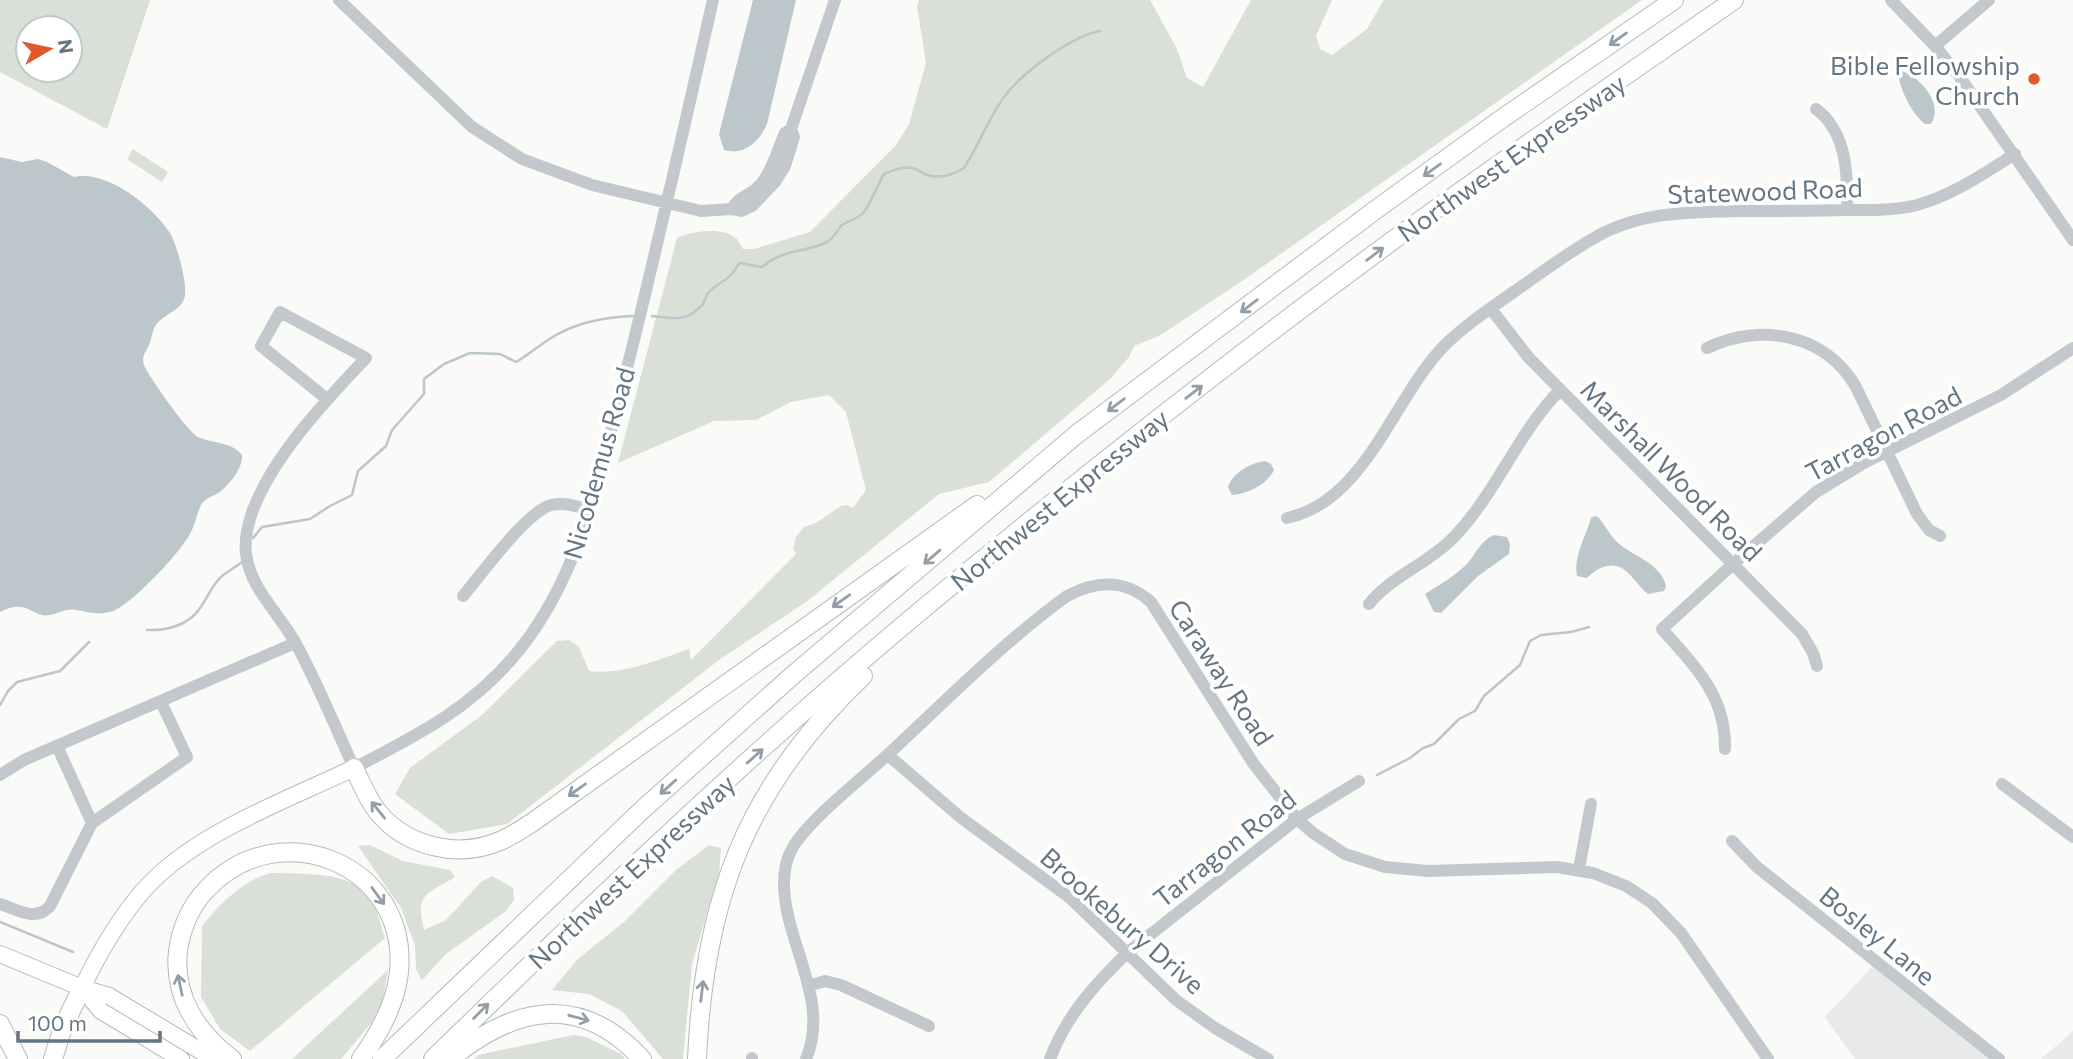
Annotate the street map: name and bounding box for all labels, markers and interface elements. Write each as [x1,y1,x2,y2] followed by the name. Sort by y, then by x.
[14,14,84,84] north arrow
[1609,32,1628,46] one-way arrow
[54,37,79,55] text: N
[1830,49,2020,110] place label: Bible Fellowship Church
[1391,67,1631,247] street label: Northwest Expressway
[2026,71,2042,87] marker: Bible Fellowship Church
[1423,163,1442,177] one-way arrow
[1667,171,1863,209] street label: Statewood Road
[1365,246,1384,261] one-way arrow
[1241,298,1259,313] one-way arrow
[556,363,640,563] street label: Nicodemus Road
[1575,373,1769,567] street label: Marshall Wood Road
[1800,379,1966,487] street label: Tarragon Road
[1184,384,1203,399] one-way arrow
[1107,398,1126,412] one-way arrow
[944,402,1174,596] street label: Northwest Expressway
[923,549,941,565] one-way arrow
[1163,593,1281,751] street label: Caraway Road
[832,594,851,608] one-way arrow
[746,748,764,764] one-way arrow
[521,767,741,975] street label: Northwest Expressway
[659,779,677,795] one-way arrow
[568,783,587,798] one-way arrow
[1147,783,1301,913] street label: Tarragon Road
[371,802,386,820] one-way arrow
[1035,841,1211,999] street label: Brookebury Drive
[1814,879,1942,991] street label: Bosley Lane
[370,886,385,905] one-way arrow
[173,975,186,997] one-way arrow
[695,980,708,1003] one-way arrow
[18,1000,159,1044] scale bar
[472,1003,489,1020] one-way arrow
[28,1010,87,1035] text: 100 m
[567,1012,589,1025] one-way arrow

